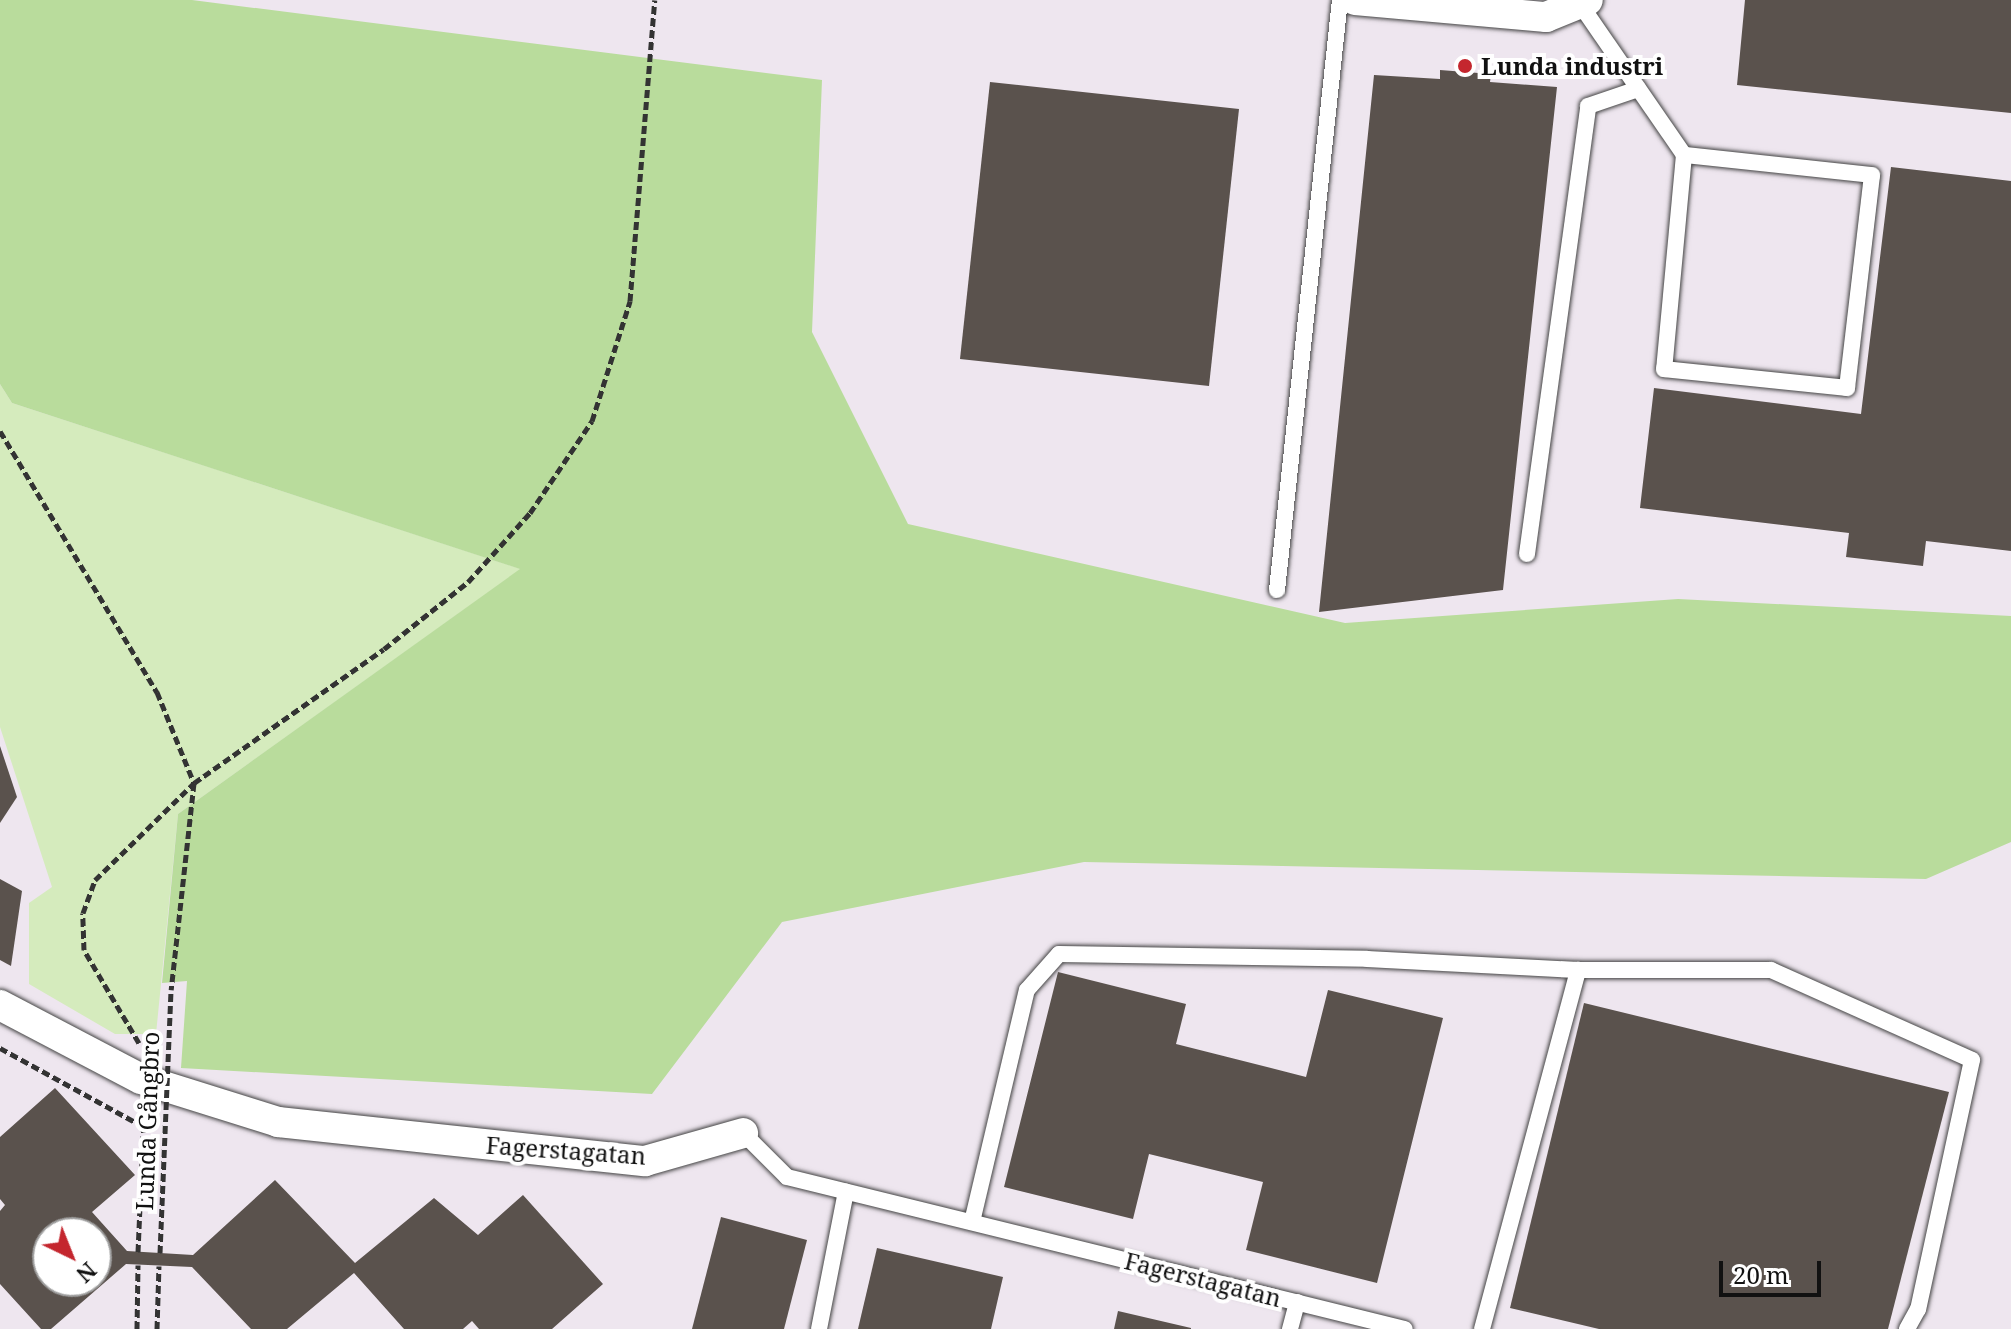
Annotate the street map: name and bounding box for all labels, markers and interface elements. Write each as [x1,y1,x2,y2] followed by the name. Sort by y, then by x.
[1481,52,1663,80] place label: Lunda industri
[1456,57,1474,75] marker: Lunda industri
[129,1031,165,1211] street label: Lunda Gångbro
[485,1130,647,1170] street label: Fagerstagatan
[32,1217,112,1297] north arrow
[1723,1245,1825,1295] scale bar
[1122,1246,1284,1312] street label: Fagerstagatan
[70,1256,104,1290] text: N
[1733,1258,1789,1291] text: 20 m

